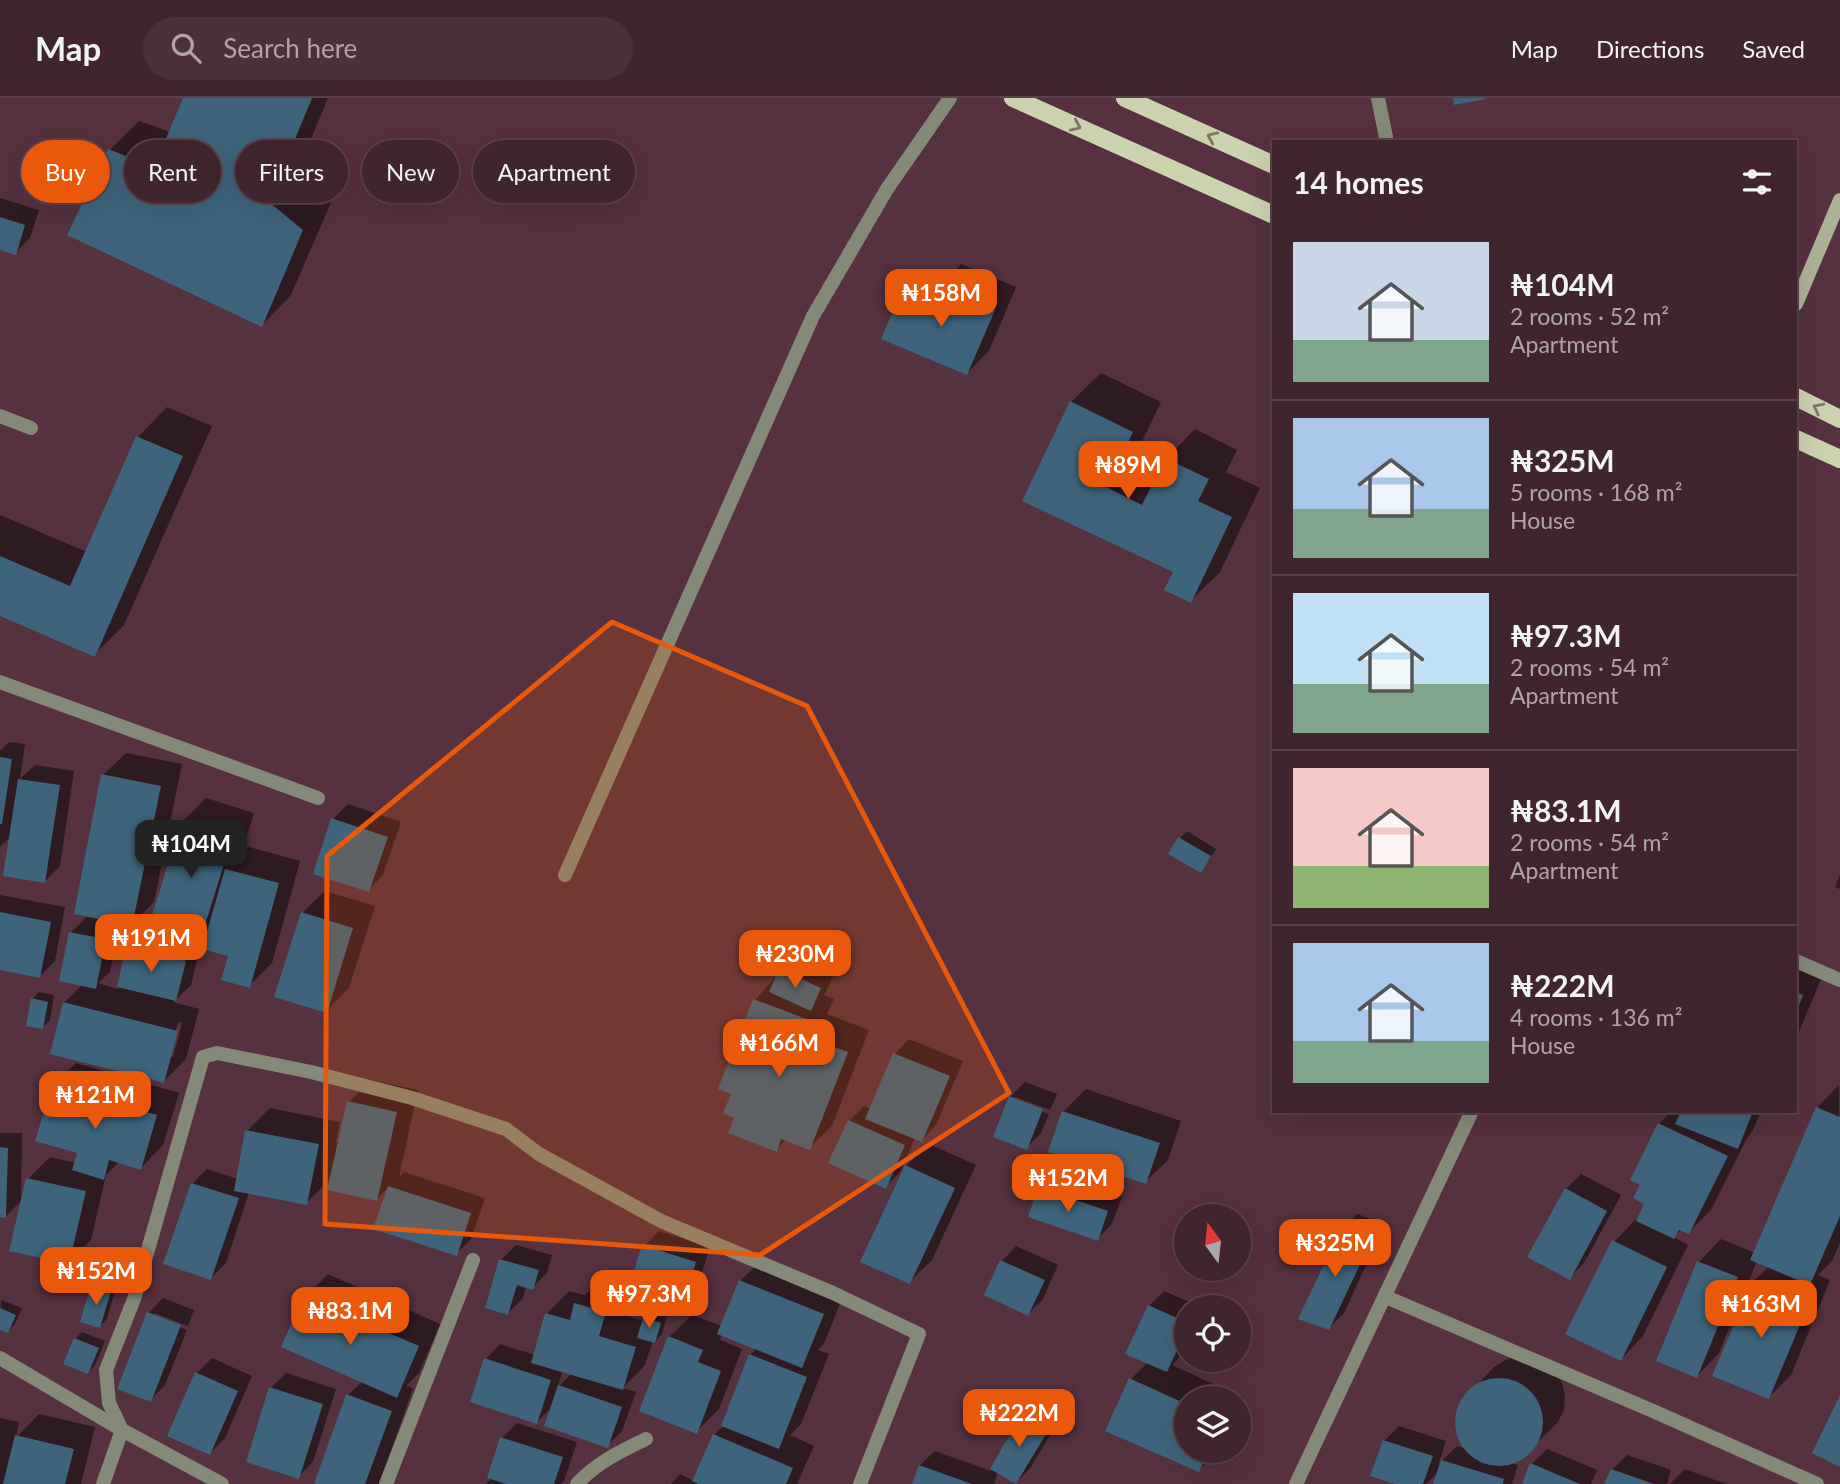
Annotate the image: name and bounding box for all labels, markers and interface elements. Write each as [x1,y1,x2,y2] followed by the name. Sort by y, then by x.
[143,17,633,80] search box
[35,28,101,68] text: Map
[167,29,205,67] icon: search
[223,32,357,64] text: Search here
[1511,34,1558,63] text: Map
[1596,34,1704,63] text: Directions
[1742,34,1805,63] text: Saved
[1068,118,1081,132] one-way arrow
[1207,131,1219,145] one-way arrow
[21,140,110,203] chip: Buy
[124,140,221,203] chip: Rent
[235,140,348,203] chip: Filters
[362,140,459,203] chip: New
[473,140,635,203] chip: Apartment
[1738,163,1776,201] icon: filters
[1293,164,1424,200] text: 14 homes
[1510,266,1615,302] text: ₦104M
[892,270,990,329] pin: ₦158M
[1349,270,1433,354] icon: home
[901,278,981,306] text: ₦158M
[1510,302,1669,330] text: 2 rooms · 52 m²
[1510,330,1618,358] text: Apartment
[1813,403,1825,417] one-way arrow
[1087,442,1169,501] pin: ₦89M
[1510,442,1615,478] text: ₦325M
[1349,446,1433,530] icon: home
[1095,450,1161,478] text: ₦89M
[1510,478,1682,506] text: 5 rooms · 168 m²
[1510,506,1575,534] text: House
[1510,617,1622,653] text: ₦97.3M
[1349,621,1433,705] icon: home
[1510,653,1669,681] text: 2 rooms · 54 m²
[1510,681,1618,709] text: Apartment
[1510,792,1622,828] text: ₦83.1M
[1349,796,1433,880] icon: home
[142,820,240,880] pin: ₦104M
[1510,828,1669,856] text: 2 rooms · 54 m²
[151,829,231,857] text: ₦104M
[1510,856,1618,884] text: Apartment
[102,914,200,974] pin: ₦191M
[111,923,191,951] text: ₦191M
[746,930,844,990] pin: ₦230M
[755,939,835,967] text: ₦230M
[1510,967,1615,1003] text: ₦222M
[1349,971,1433,1055] icon: home
[1510,1003,1682,1031] text: 4 rooms · 136 m²
[730,1020,828,1079] pin: ₦166M
[739,1028,819,1056] text: ₦166M
[1510,1031,1575,1059] text: House
[46,1072,144,1131] pin: ₦121M
[55,1080,135,1108] text: ₦121M
[1019,1154,1117,1214] pin: ₦152M
[1028,1163,1108,1191] text: ₦152M
[1174,1204,1251,1281] north arrow
[1174,1204,1251,1463] map controls
[1286,1220,1384,1279] pin: ₦325M
[1295,1228,1375,1256] text: ₦325M
[47,1248,145,1307] pin: ₦152M
[56,1256,136,1284] text: ₦152M
[592,1270,706,1330] pin: ₦97.3M
[606,1279,692,1307] text: ₦97.3M
[1712,1280,1810,1340] pin: ₦163M
[293,1288,407,1347] pin: ₦83.1M
[1721,1289,1801,1317] text: ₦163M
[1174,1295,1251,1372] button: locate
[307,1296,393,1324] text: ₦83.1M
[1174,1386,1251,1463] button: layers
[970,1390,1068,1449] pin: ₦222M
[979,1398,1059,1426] text: ₦222M

